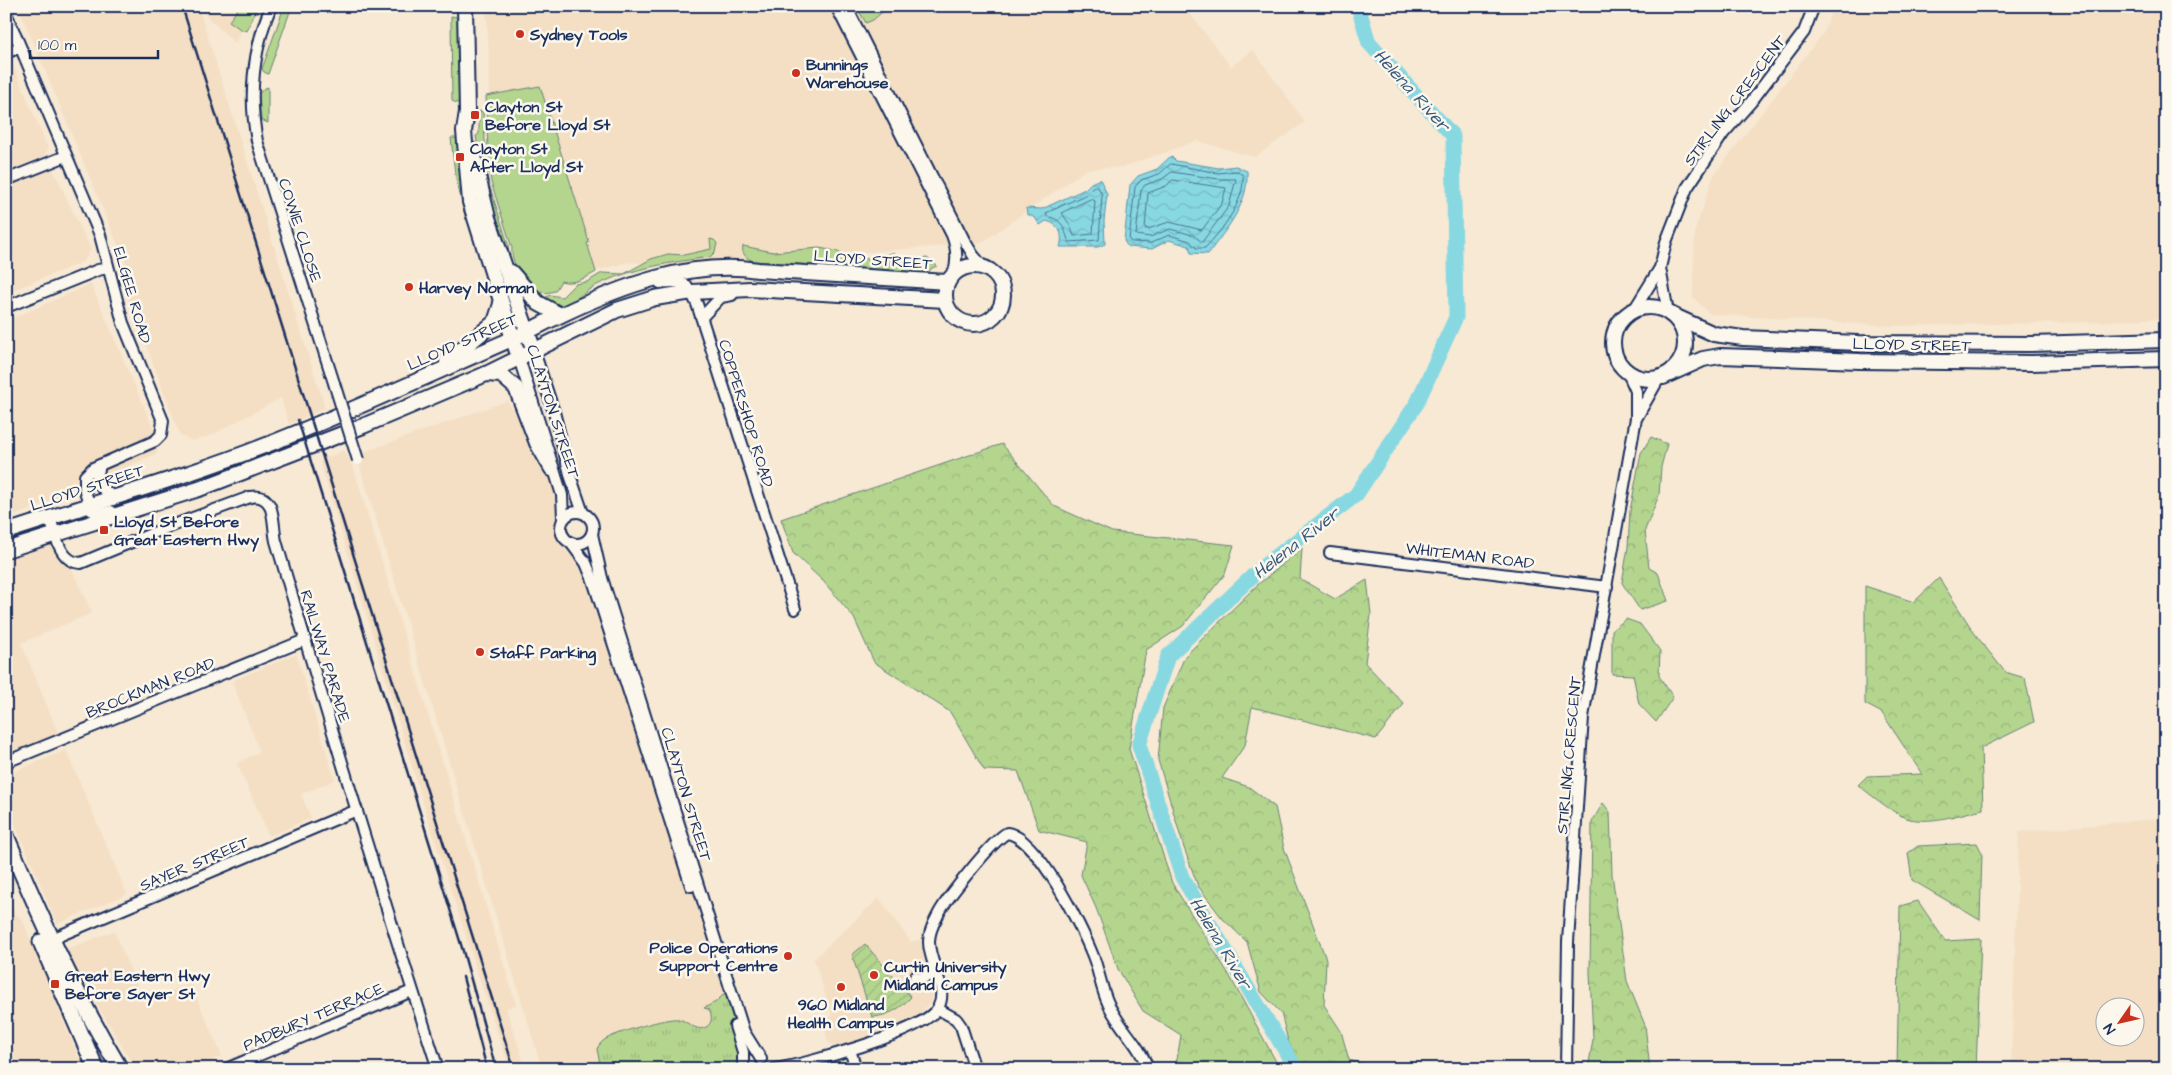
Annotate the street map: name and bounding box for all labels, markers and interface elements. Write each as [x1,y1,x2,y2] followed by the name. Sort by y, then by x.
[529,24,628,47] place label: Sydney Tools
[30,28,158,60] scale bar
[514,28,526,40] marker: Sydney Tools
[1678,31,1791,170] street label: STIRLING CRESCENT
[38,35,77,56] text: 100 m
[1368,44,1457,139] water label: Helena River
[805,54,889,94] place label: Bunnings Warehouse
[790,67,802,79] marker: Bunnings Warehouse
[485,96,611,137] place label: Clayton St Before Lloyd St
[469,109,481,121] marker: Clayton St Before Lloyd St
[470,138,583,179] place label: Clayton St After Lloyd St
[454,151,466,163] marker: Clayton St After Lloyd St
[273,175,327,286] street label: COWIE CLOSE
[108,244,156,346] street label: ELGEE ROAD
[813,245,933,275] street label: LLOYD STREET
[419,277,534,300] place label: Harvey Norman
[403,281,415,293] marker: Harvey Norman
[404,308,521,376] street label: LLOYD STREET
[1852,333,1972,357] street label: LLOYD STREET
[713,337,779,490] street label: COPPERSHOP ROAD
[521,342,585,481] street label: CLAYTON STREET
[27,459,147,517] street label: LLOYD STREET
[1248,501,1346,585] water label: Helena River
[114,511,259,552] place label: Lloyd St Before Great Eastern Hwy
[98,524,110,536] marker: Lloyd St Before Great Eastern Hwy
[1404,537,1535,575] street label: WHITEMAN ROAD
[294,587,356,726] street label: RAILWAY PARADE
[489,642,597,666] place label: Staff Parking
[474,646,486,658] marker: Staff Parking
[83,652,218,724] street label: BROCKMAN ROAD
[1551,675,1587,835] street label: STIRLING CRESCENT
[655,725,717,864] street label: CLAYTON STREET
[136,831,253,897] street label: SAYER STREET
[1183,893,1259,996] water label: Helena River
[650,937,778,977] place label: Police Operations Support Centre
[782,950,794,962] marker: Police Operations Support Centre
[884,956,1007,996] place label: Curtin University Midland Campus
[65,965,210,1006] place label: Great Eastern Hwy Before Sayer St
[868,969,880,981] marker: Curtin University Midland Campus
[240,977,388,1057] street label: PADBURY TERRACE
[49,978,61,990] marker: Great Eastern Hwy Before Sayer St
[835,981,847,993] marker: 960 Midland Health Campus
[788,994,894,1034] place label: 960 Midland Health Campus
[2094,998,2144,1048] north arrow
[2099,1019,2121,1038] text: N

